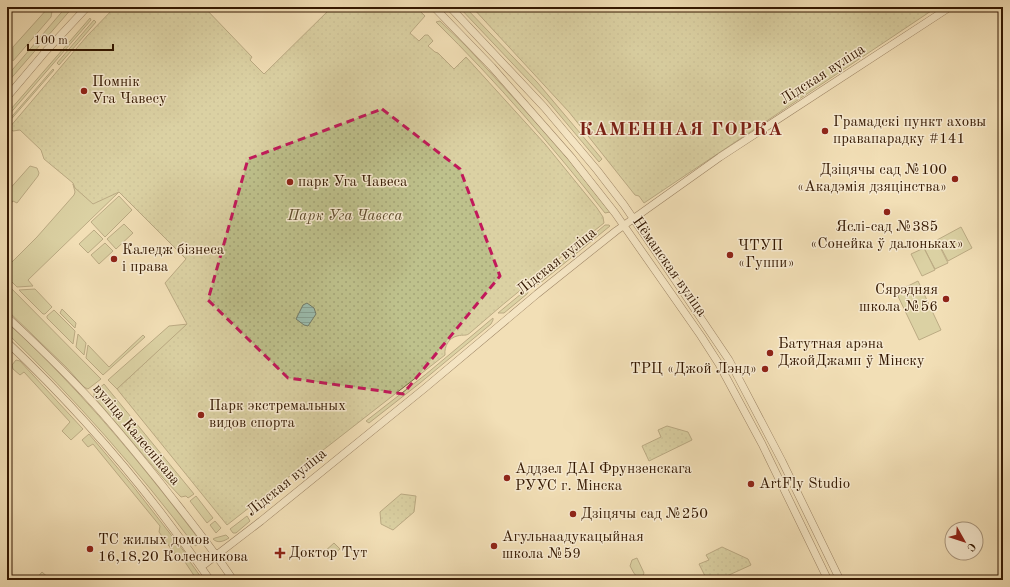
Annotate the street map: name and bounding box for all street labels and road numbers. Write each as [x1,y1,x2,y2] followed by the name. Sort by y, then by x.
[778,42,869,108] street label: Лідская вуліца
[629,214,709,320] street label: Нёманская вуліца
[514,225,600,299] street label: Лідская вуліца
[89,382,183,489] street label: вуліца Калеснікава
[244,446,330,520] street label: Лідская вуліца

